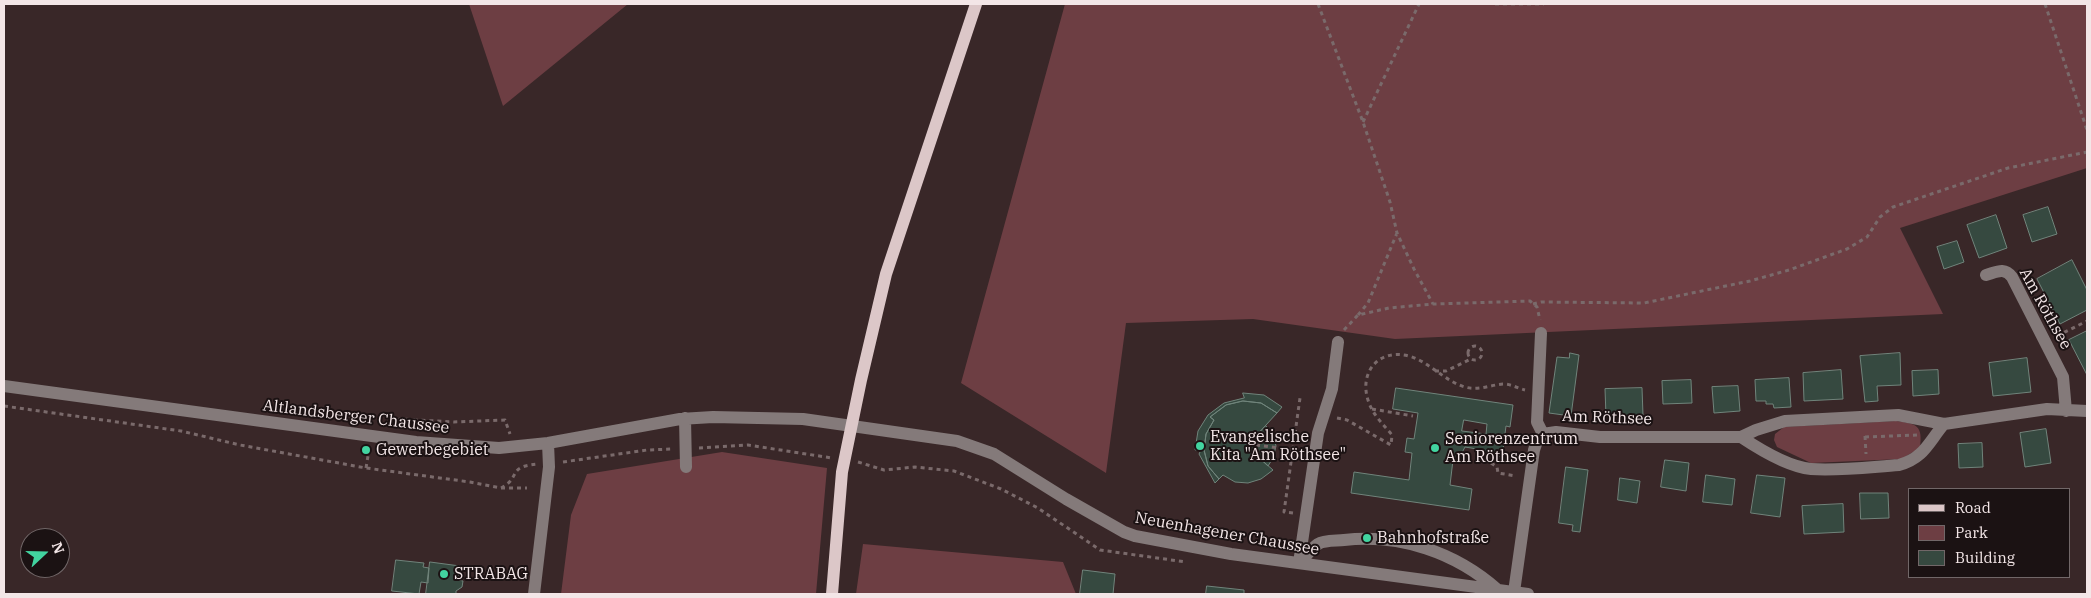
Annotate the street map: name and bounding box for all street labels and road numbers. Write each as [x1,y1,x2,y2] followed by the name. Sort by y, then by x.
[2015,265,2075,353] street label: Am Röthsee
[262,396,450,438] street label: Altlandsberger Chaussee
[1562,407,1652,429] street label: Am Röthsee
[1133,508,1321,560] street label: Neuenhagener Chaussee

